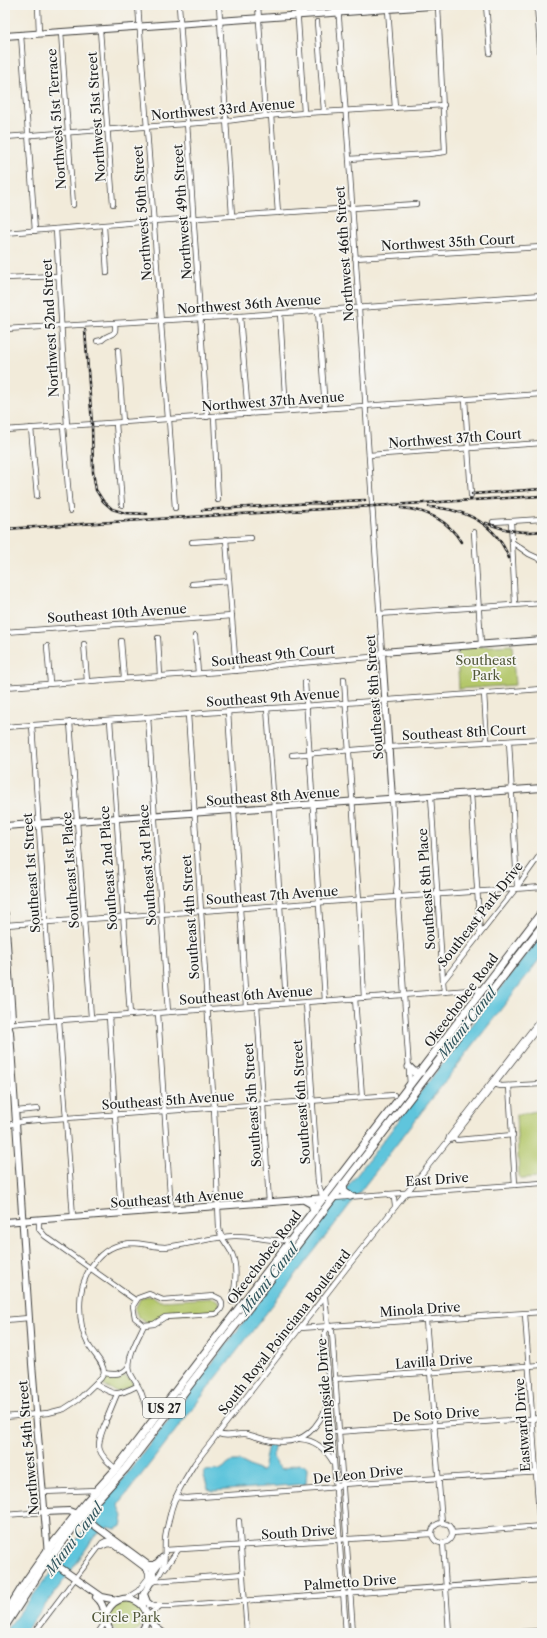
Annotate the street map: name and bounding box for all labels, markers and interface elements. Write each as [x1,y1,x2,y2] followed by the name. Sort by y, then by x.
[43,48,69,190] street label: Northwest 51st Terrace
[83,51,109,183] street label: Northwest 51st Street
[150,95,296,123] street label: Northwest 33rd Avenue
[169,143,195,280] street label: Northwest 49th Street
[129,144,155,281] street label: Northwest 50th Street
[331,185,357,322] street label: Northwest 46th Street
[381,230,516,253] street label: Northwest 35th Court
[38,258,62,398] street label: Northwest 52nd Street
[177,291,321,317] street label: Northwest 36th Avenue
[201,388,345,414] street label: Northwest 37th Avenue
[388,425,523,451] street label: Northwest 37th Court
[47,600,187,626] street label: Southeast 10th Avenue
[362,634,386,760] street label: Southeast 8th Street
[210,641,336,669] street label: Southeast 9th Court
[456,652,517,683] park label: Southeast Park
[206,684,340,710] street label: Southeast 9th Avenue
[402,721,527,743] street label: Southeast 8th Court
[206,783,340,809] street label: Southeast 8th Avenue
[135,804,159,926] street label: Southeast 3rd Place
[96,805,120,931] street label: Southeast 2nd Place
[58,811,82,929] street label: Southeast 1st Place
[19,812,43,934] street label: Southeast 1st Street
[414,828,438,950] street label: Southeast 8th Place
[178,854,202,980] street label: Southeast 4th Street
[434,858,526,970] street label: Southeast Park Drive
[205,882,339,908] street label: Southeast 7th Avenue
[421,950,502,1050] street label: Okeechobee Road
[179,982,313,1008] street label: Southeast 6th Avenue
[432,982,501,1064] water label: Miami Canal
[289,1039,313,1165] street label: Southeast 6th Street
[240,1042,264,1168] street label: Southeast 5th Street
[101,1087,235,1113] street label: Southeast 5th Avenue
[405,1169,469,1189] street label: East Drive
[110,1185,244,1211] street label: Southeast 4th Avenue
[224,1207,305,1307] street label: Okeechobee Road
[234,1238,303,1320] water label: Miami Canal
[215,1246,353,1418] street label: South Royal Poinciana Boulevard
[379,1298,461,1320] street label: Minola Drive
[313,1338,337,1454] street label: Morningside Drive
[395,1350,473,1372] street label: Lavilla Drive
[511,1378,533,1472] street label: Eastward Drive
[14,1380,42,1516] street label: Northwest 54th Street
[143,1398,185,1418] road number: US 27
[392,1403,480,1425] street label: De Soto Drive
[312,1461,404,1487] street label: De Leon Drive
[40,1498,108,1580] water label: Miami Canal
[261,1521,335,1543] street label: South Drive
[303,1571,397,1593] street label: Palmetto Drive
[92,1609,161,1625] park label: Circle Park

